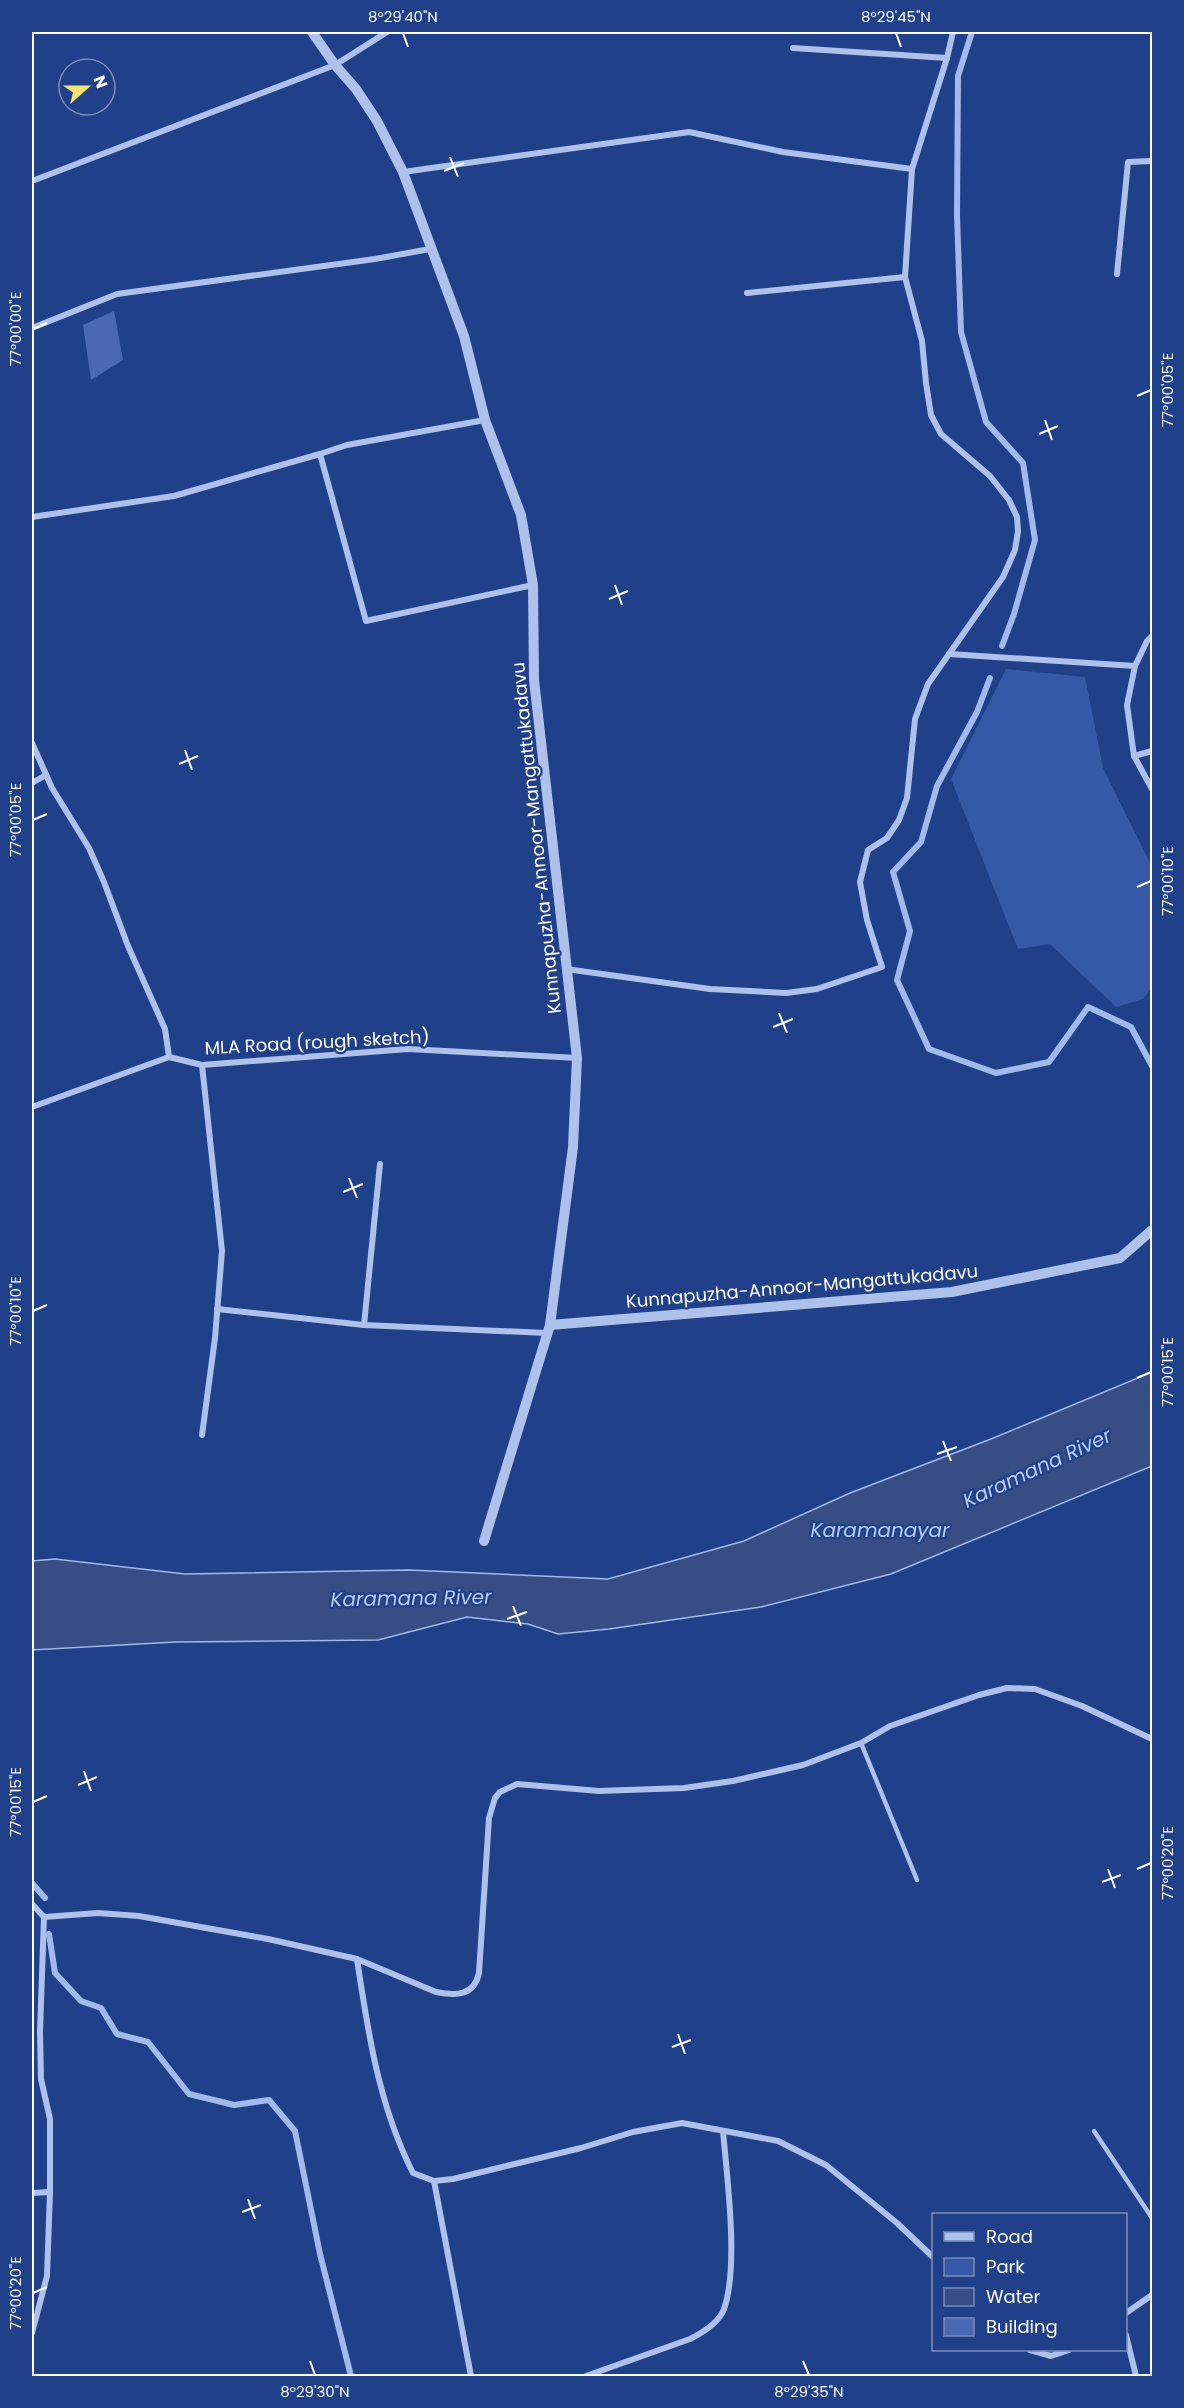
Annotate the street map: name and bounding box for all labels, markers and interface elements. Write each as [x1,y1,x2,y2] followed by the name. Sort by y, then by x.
[368,6,438,27] text: 8°29'40"N
[861,6,931,27] text: 8°29'45"N
[57,57,117,117] north arrow
[88,72,113,92] text: N
[5,292,26,366] text: 77°00'00"E
[1157,353,1178,427] text: 77°00'05"E
[505,661,567,1015] street label: Kunnapuzha-Annoor-Mangattukadavu
[5,783,26,857] text: 77°00'05"E
[1157,846,1178,916] text: 77°00'10"E
[204,1024,430,1060] street label: MLA Road (rough sketch)
[625,1258,979,1314] street label: Kunnapuzha-Annoor-Mangattukadavu
[5,1276,26,1346] text: 77°00'10"E
[1157,1337,1178,1407] text: 77°00'15"E
[958,1421,1116,1515] water label: Karamana River
[810,1516,950,1544] water label: Karamanayar
[330,1583,492,1613] water label: Karamana River
[5,1767,26,1837] text: 77°00'15"E
[1157,1826,1178,1900] text: 77°00'20"E
[932,2213,1127,2351] legend
[986,2224,1033,2249] text: Road
[986,2254,1025,2279] text: Park
[5,2256,26,2330] text: 77°00'20"E
[986,2284,1040,2309] text: Water
[986,2314,1058,2339] text: Building
[280,2381,350,2402] text: 8°29'30"N
[774,2381,844,2402] text: 8°29'35"N

